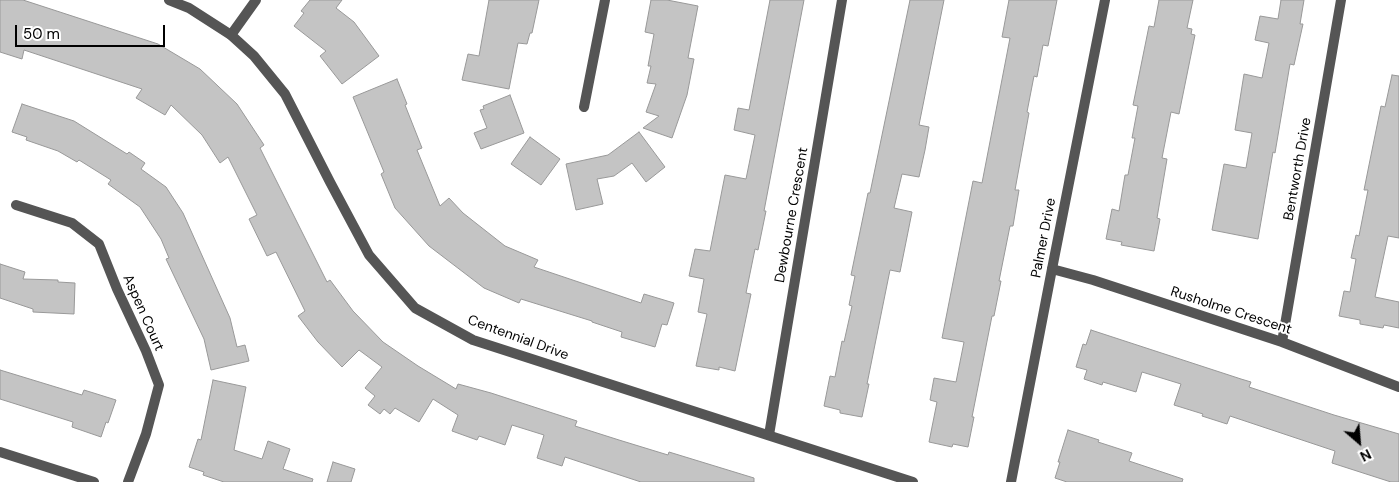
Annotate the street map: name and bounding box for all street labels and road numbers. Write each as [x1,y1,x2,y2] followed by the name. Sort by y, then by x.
[1281,116,1315,222] street label: Bentworth Drive
[772,146,812,284] street label: Dewbourne Crescent
[1028,197,1060,279] street label: Palmer Drive
[119,272,167,354] street label: Aspen Court
[1168,283,1294,339] street label: Rusholme Crescent
[465,312,571,364] street label: Centennial Drive

